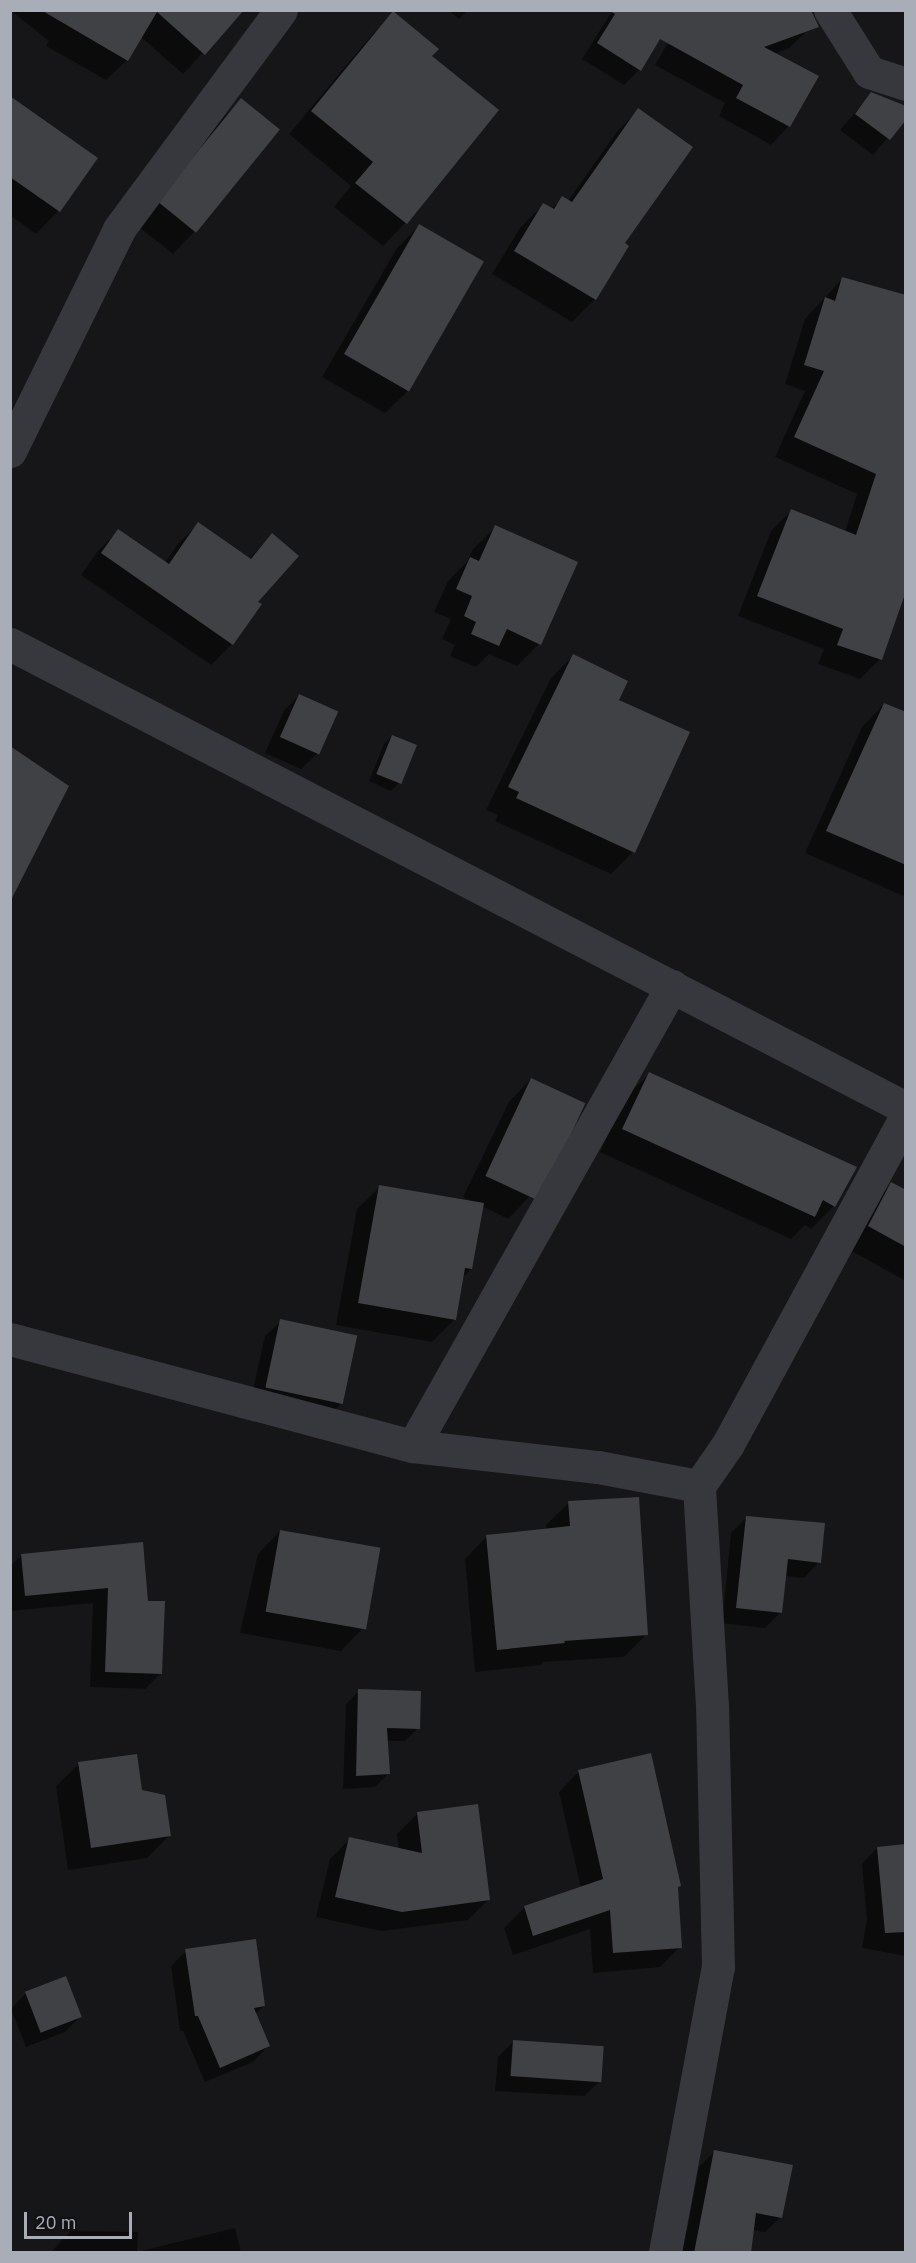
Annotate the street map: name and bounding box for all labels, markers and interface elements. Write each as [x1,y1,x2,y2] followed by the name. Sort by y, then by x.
[27,2200,135,2238] scale bar
[35,2211,77,2234] text: 20 m

